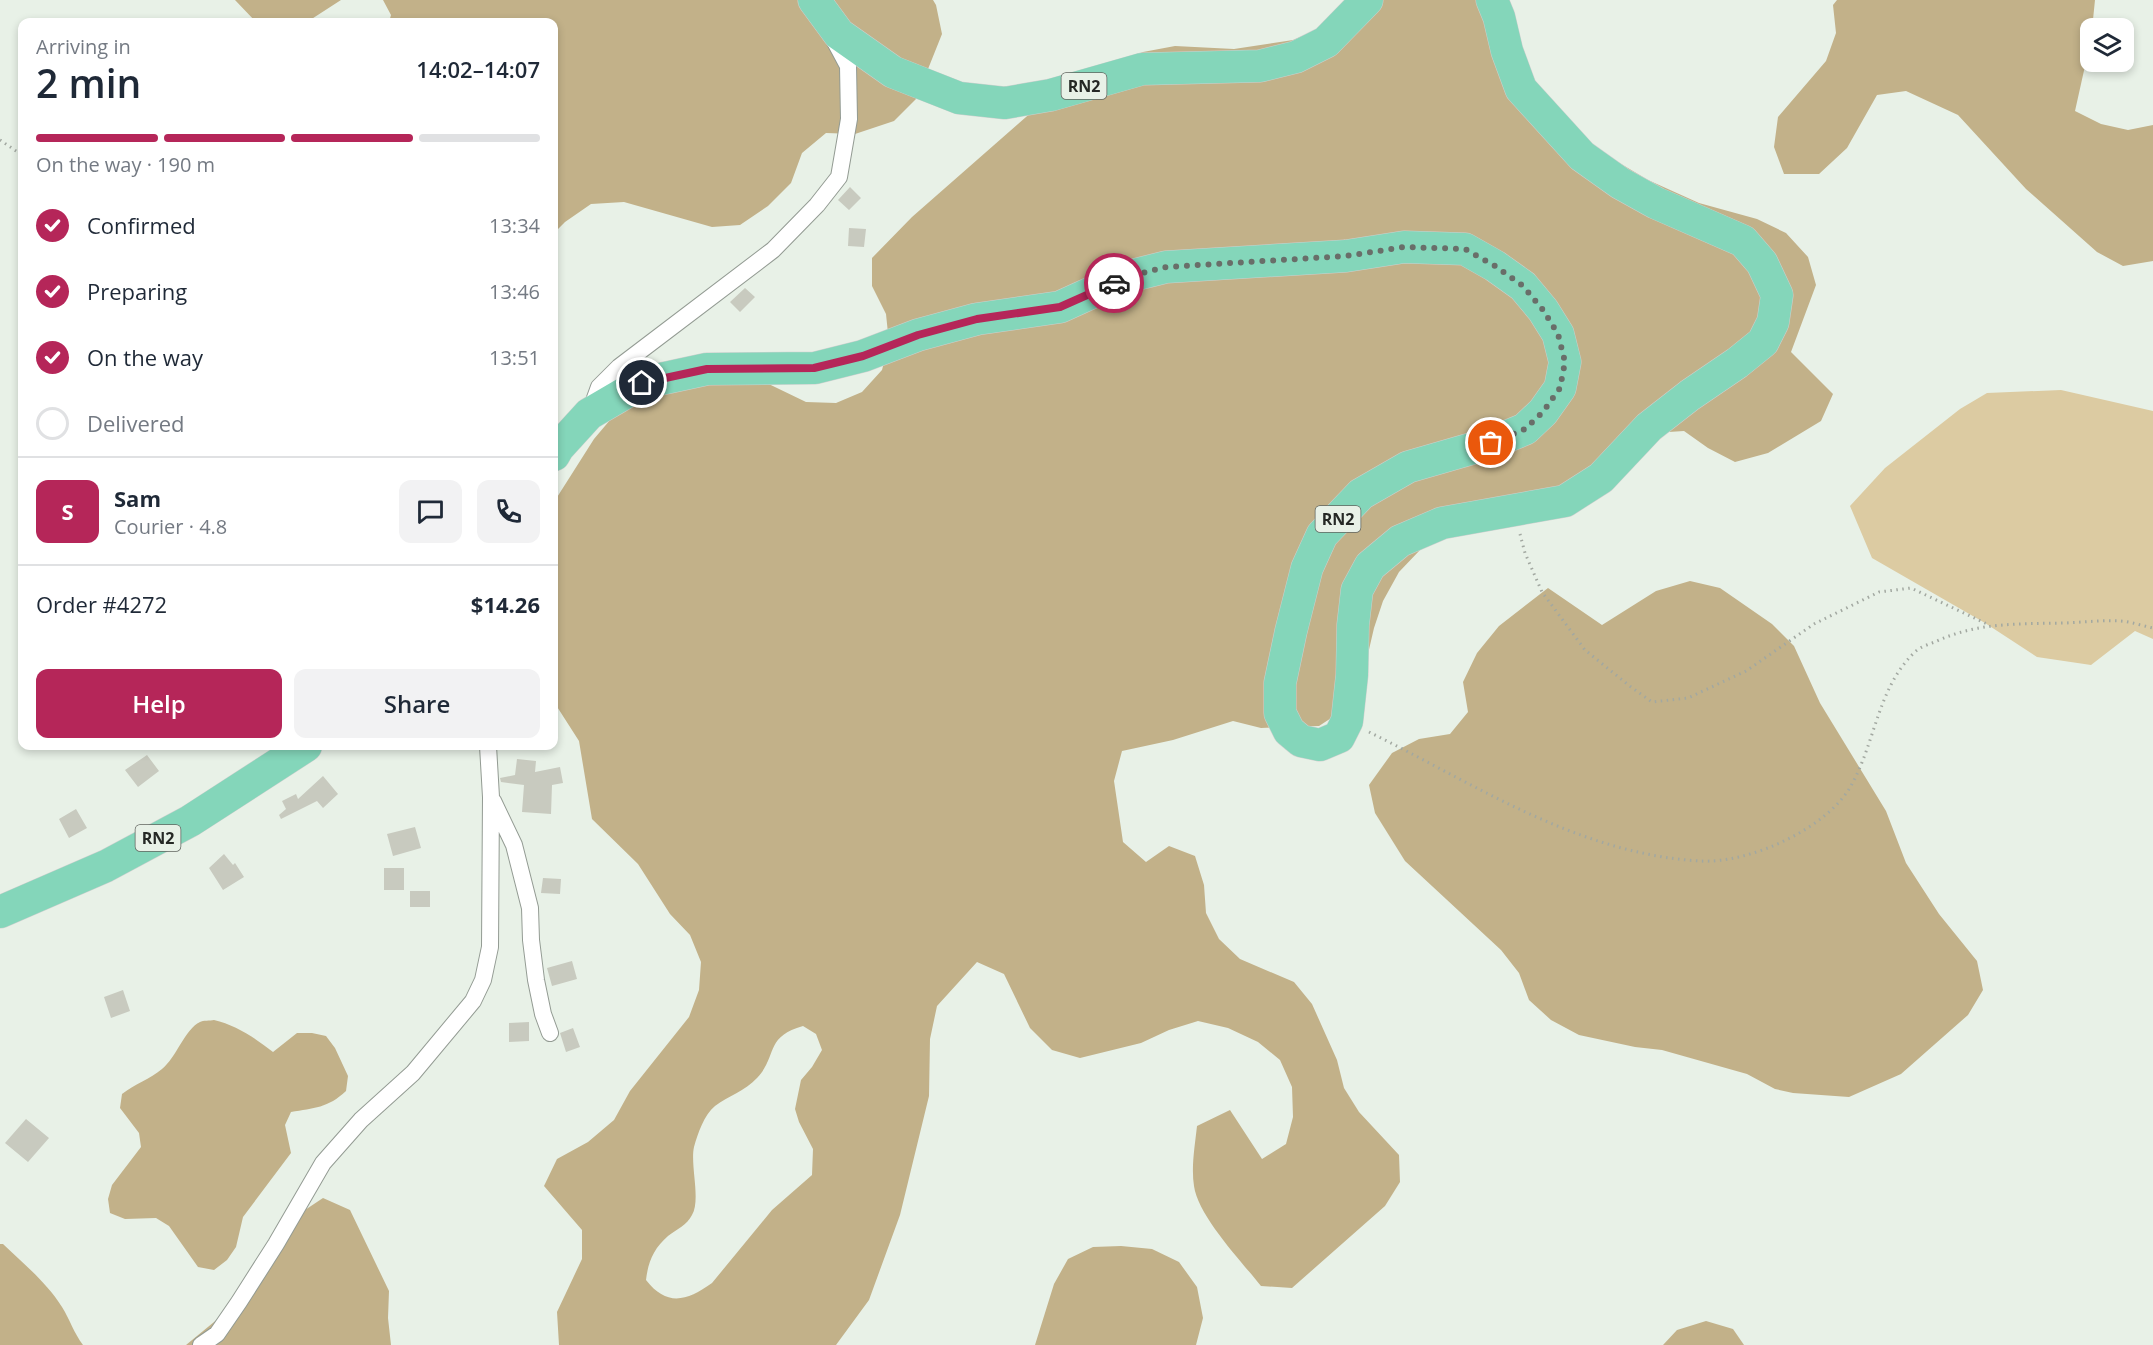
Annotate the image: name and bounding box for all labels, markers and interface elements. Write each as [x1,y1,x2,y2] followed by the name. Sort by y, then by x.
[2080,18,2134,72] map controls
[2080,18,2134,72] button: layers
[36,33,131,60] text: Arriving in
[416,54,540,84] text: 14:02–14:07
[36,56,141,109] text: 2 min
[1062,73,1106,99] road number: RN2
[36,151,215,178] text: On the way · 190 m
[36,209,69,242] icon: check
[87,210,196,240] text: Confirmed
[489,212,540,239] text: 13:34
[1084,253,1144,313] courier
[1098,267,1131,300] icon: car
[36,275,69,308] icon: check
[87,276,187,306] text: Preparing
[489,278,540,305] text: 13:46
[36,341,69,374] icon: check
[87,342,203,372] text: On the way
[489,344,540,371] text: 13:51
[616,357,667,408] pin
[625,366,658,399] icon: home
[87,408,185,438] text: Delivered
[1465,417,1516,468] pin
[1474,426,1507,459] icon: bag
[399,480,462,543] button: chat
[477,480,540,543] button: phone
[114,483,161,513] text: Sam
[61,496,74,526] text: S
[1316,506,1360,532] road number: RN2
[114,513,227,540] text: Courier · 4.8
[36,589,167,619] text: Order #4272
[471,589,540,619] text: $14.26
[36,669,282,738] button: Help
[294,669,540,738] button: Share
[136,825,180,851] road number: RN2

